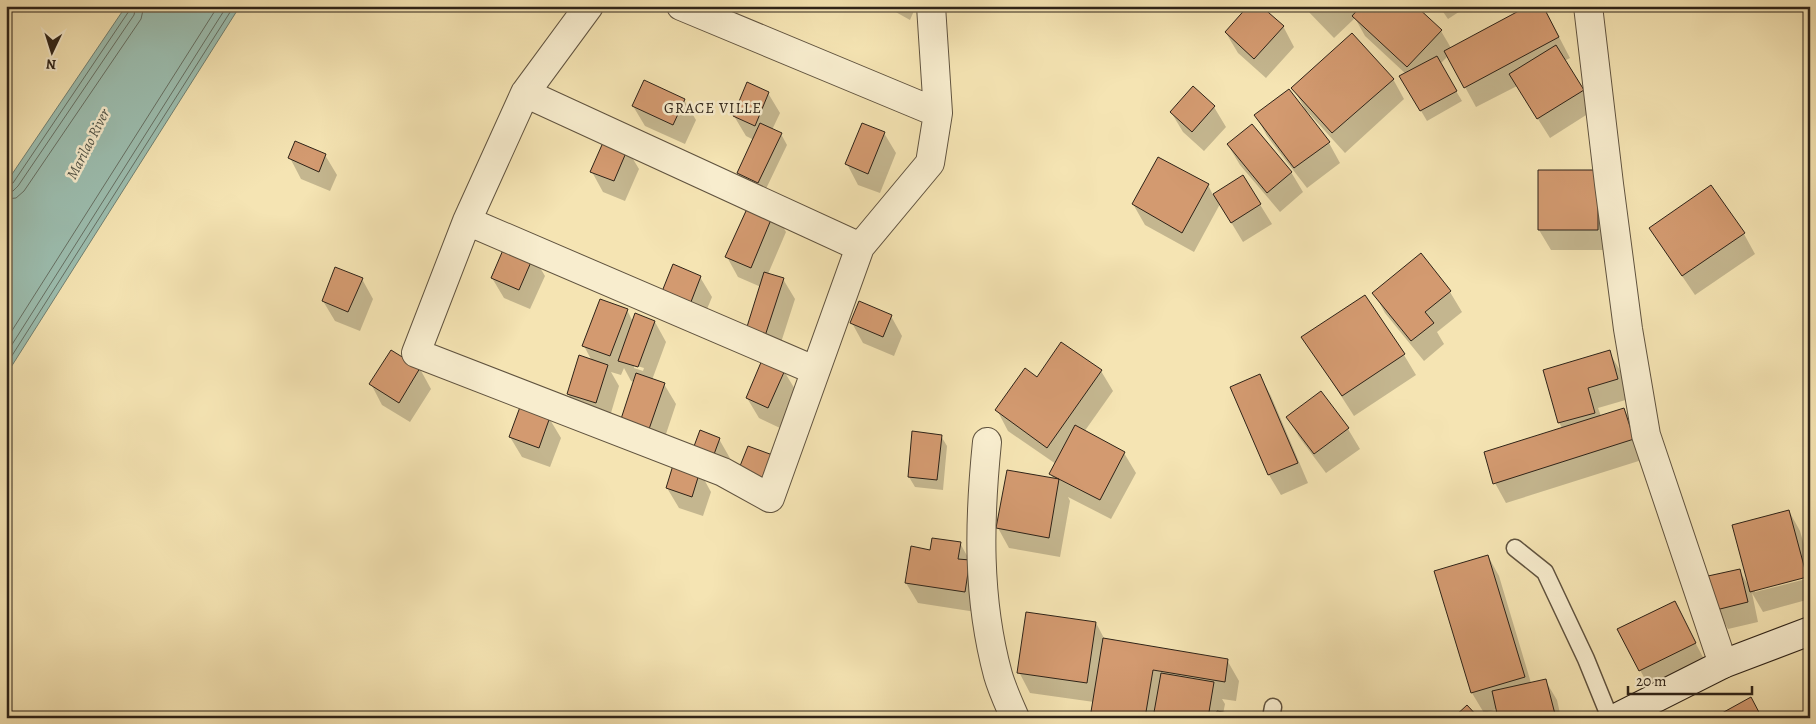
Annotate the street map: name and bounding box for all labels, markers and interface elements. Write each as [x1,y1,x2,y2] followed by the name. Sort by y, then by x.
[28,28,78,78] north arrow
[45,55,57,74] text: N
[664,98,762,118] district label: GRACE VILLE
[62,105,115,183] water label: Marilao River
[1628,664,1752,696] scale bar
[1636,671,1667,691] text: 20 m

